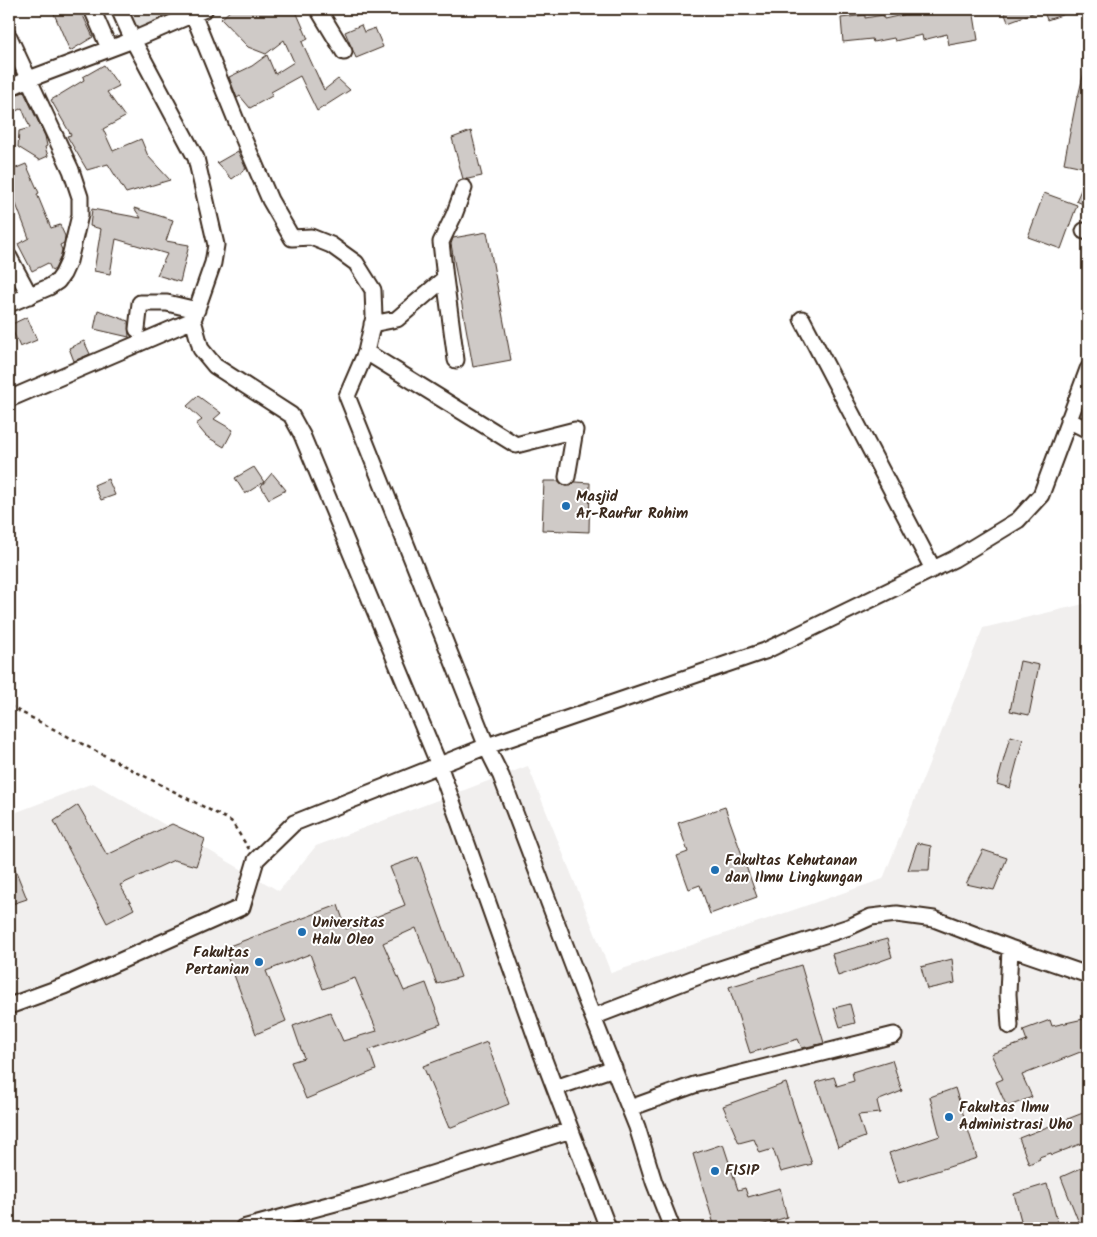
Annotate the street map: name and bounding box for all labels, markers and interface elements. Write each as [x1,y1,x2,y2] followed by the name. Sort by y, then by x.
[576,485,688,526] place label: Masjid Ar-Raufur Rohim
[560,500,572,512] marker: Masjid Ar-Raufur Rohim
[725,849,863,890] place label: Fakultas Kehutanan dan Ilmu Lingkungan
[709,864,721,876] marker: Fakultas Kehutanan dan Ilmu Lingkungan
[312,911,385,952] place label: Universitas Halu Oleo
[296,926,308,938] marker: Universitas Halu Oleo
[185,941,249,982] place label: Fakultas Pertanian
[253,956,265,968] marker: Fakultas Pertanian
[959,1096,1073,1137] place label: Fakultas Ilmu Administrasi Uho
[943,1111,955,1123] marker: Fakultas Ilmu Administrasi Uho
[725,1159,760,1183] place label: FISIP
[709,1165,721,1177] marker: FISIP

